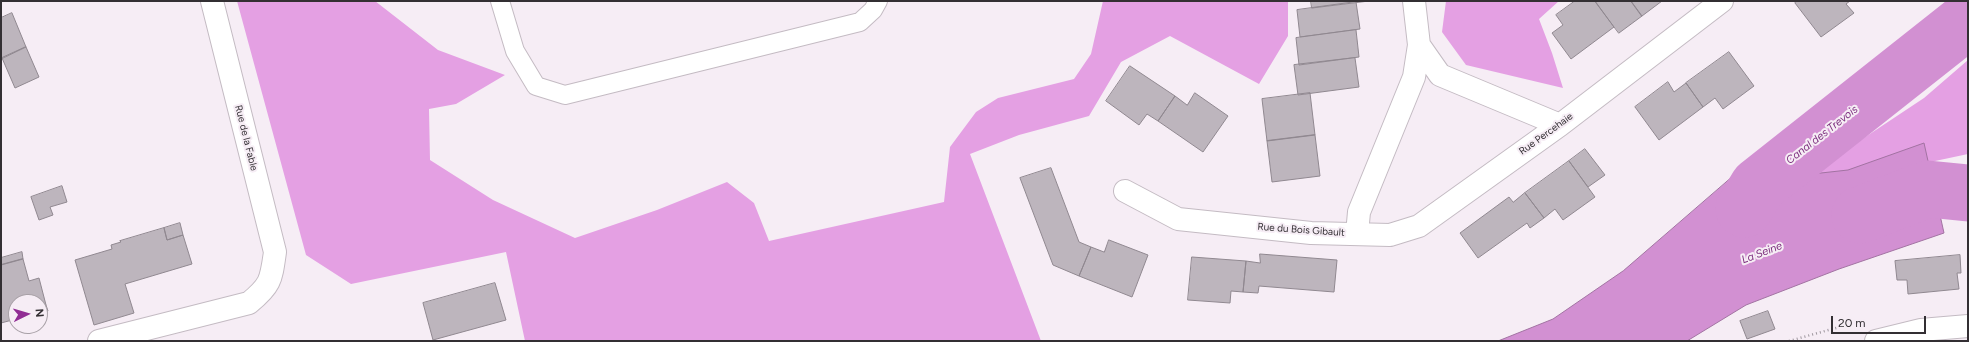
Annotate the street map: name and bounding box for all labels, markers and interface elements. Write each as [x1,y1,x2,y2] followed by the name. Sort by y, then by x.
[1783,103,1861,167] water label: Canal des Trevois
[232,104,260,172] street label: Rue de la Fable
[1517,110,1575,158] street label: Rue Percehaie
[1257,221,1345,239] street label: Rue du Bois Gibault
[1740,239,1784,267] water label: La Seine
[8,294,48,334] north arrow
[33,308,46,318] text: N
[1833,308,1928,334] scale bar
[1838,316,1866,330] text: 20 m

